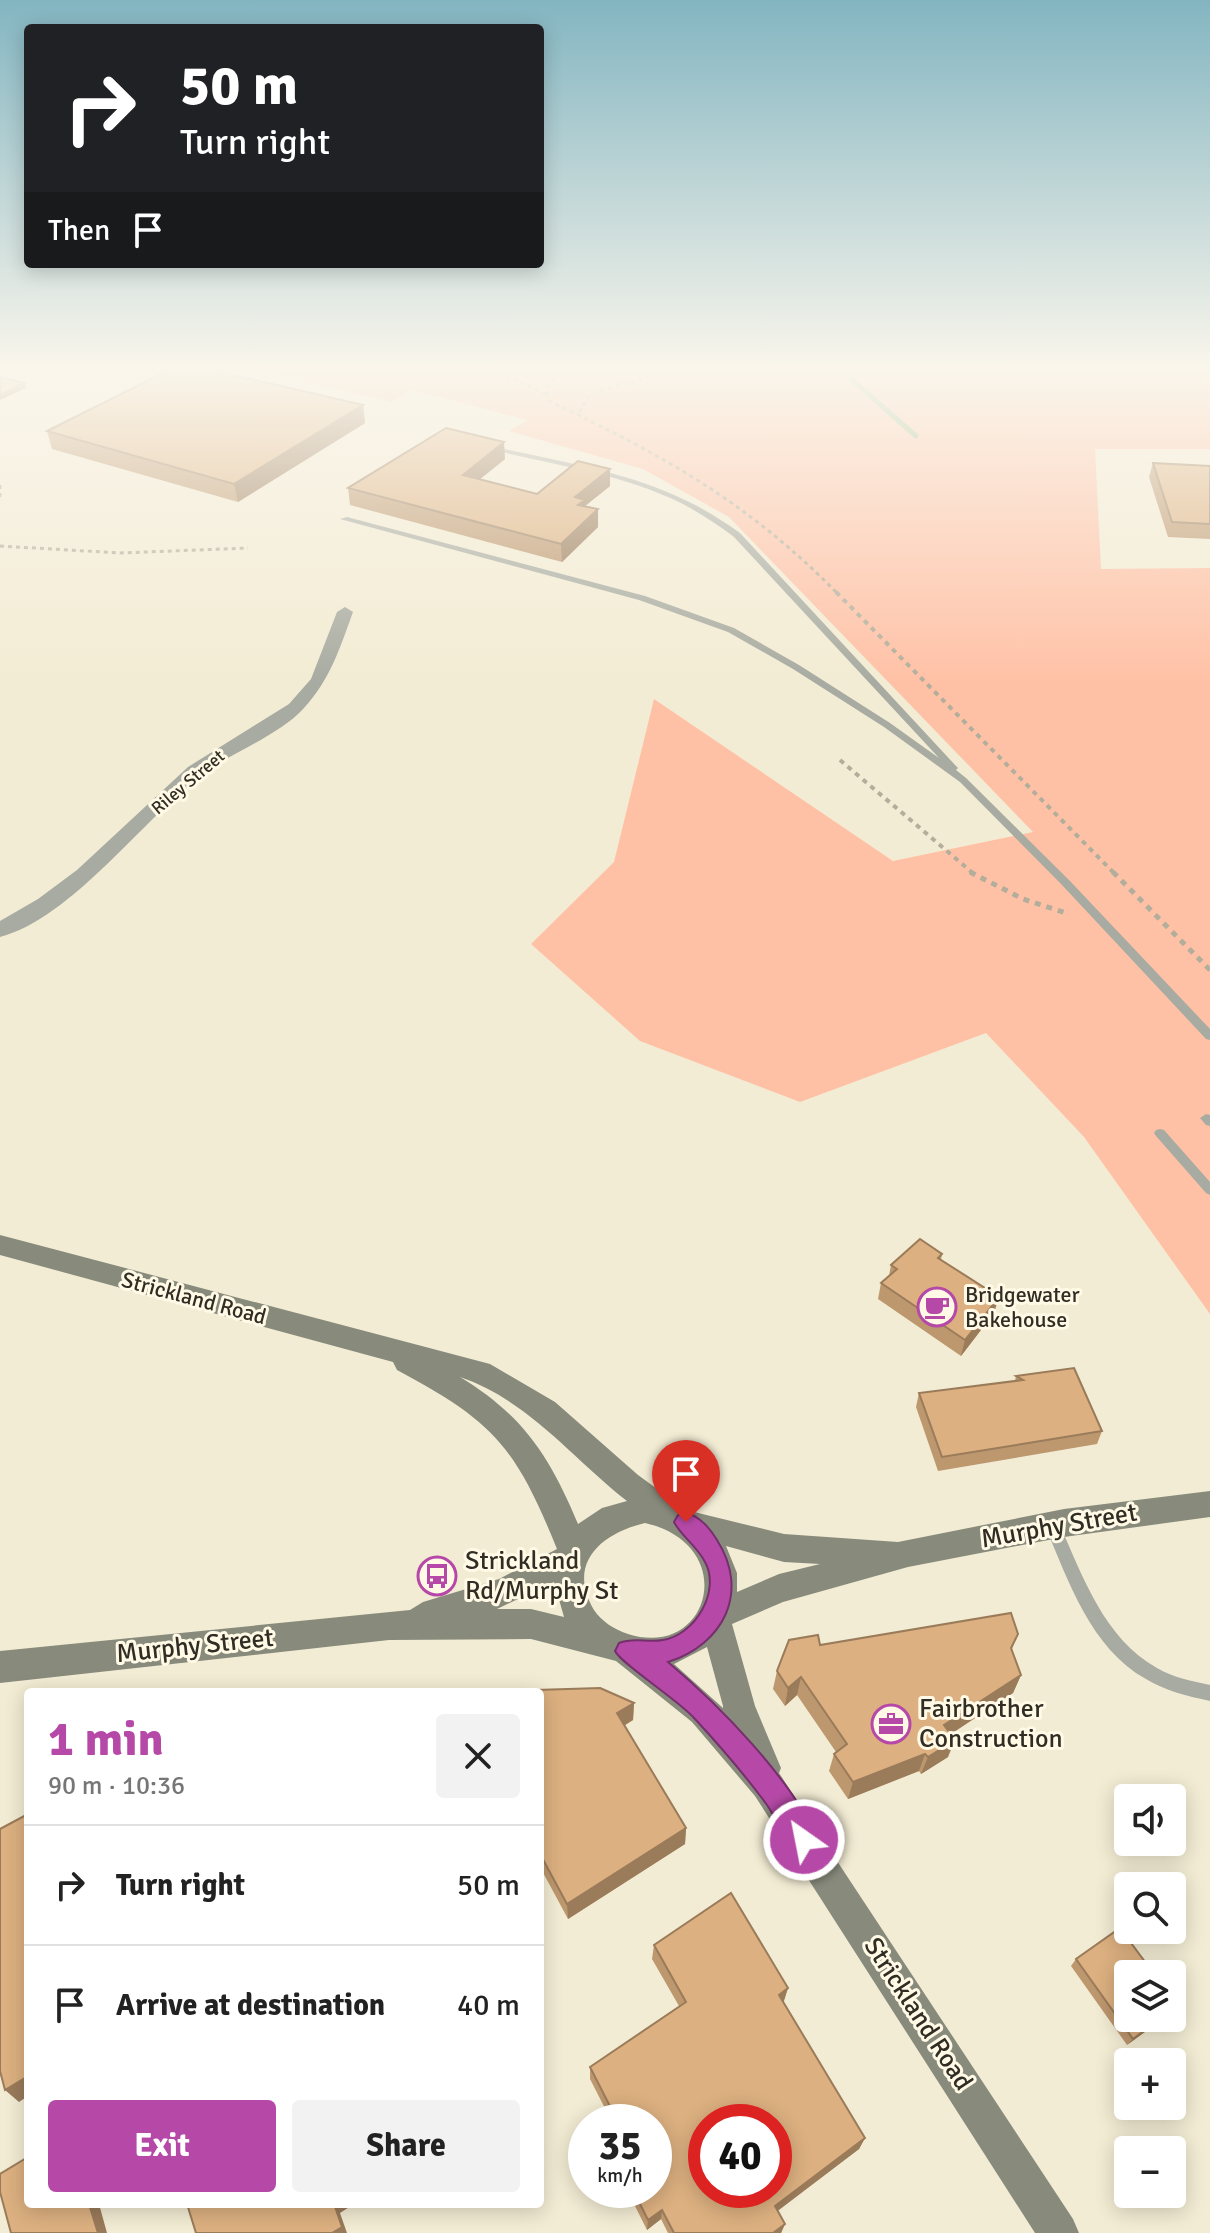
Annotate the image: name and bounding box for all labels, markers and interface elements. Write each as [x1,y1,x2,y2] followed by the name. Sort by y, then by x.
[180,51,298,120] text: 50 m
[48,56,152,160] icon: right
[180,120,330,165] text: Turn right
[126,208,170,252] icon: arrive
[48,212,110,249] text: Then
[147,745,229,819] street label: Riley Street
[119,1266,269,1330] street label: Strickland Road
[965,1281,1080,1333] place label: Bridgewater Bakehouse
[916,1286,958,1328] cafe icon: Bridgewater Bakehouse
[652,1440,720,1522] pin
[664,1452,708,1496] icon: arrive
[978,1497,1140,1555] street label: Murphy Street
[465,1545,618,1607] place label: Strickland Rd/Murphy St
[416,1555,458,1597] bus stop icon: Strickland Rd/Murphy St
[115,1622,275,1670] street label: Murphy Street
[919,1693,1063,1755] place label: Fairbrother Construction
[870,1703,912,1745] office icon: Fairbrother Construction
[48,1710,164,1769] text: 1 min
[436,1714,520,1798] button: close
[48,1770,185,1802] text: 90 m · 10:36
[1114,1784,1186,2208] map controls
[1114,1784,1186,1856] button: sound
[762,1798,846,1882] position arrow
[48,1863,92,1907] icon: right
[116,1867,245,1904] text: Turn right
[457,1867,520,1904] text: 50 m
[1114,1872,1186,1944] button: search
[857,1932,979,2096] street label: Strickland Road
[1114,1960,1186,2032] button: layers
[48,1983,92,2027] icon: arrive
[116,1987,385,2024] text: Arrive at destination
[457,1987,520,2024] text: 40 m
[1114,2048,1186,2120] button: +
[48,2100,276,2192] button: Exit
[292,2100,520,2192] button: Share
[688,2104,792,2208] speed limit sign: 40
[598,2121,642,2171] text: 35
[1114,2136,1186,2208] button: −
[597,2163,643,2188] text: km/h

